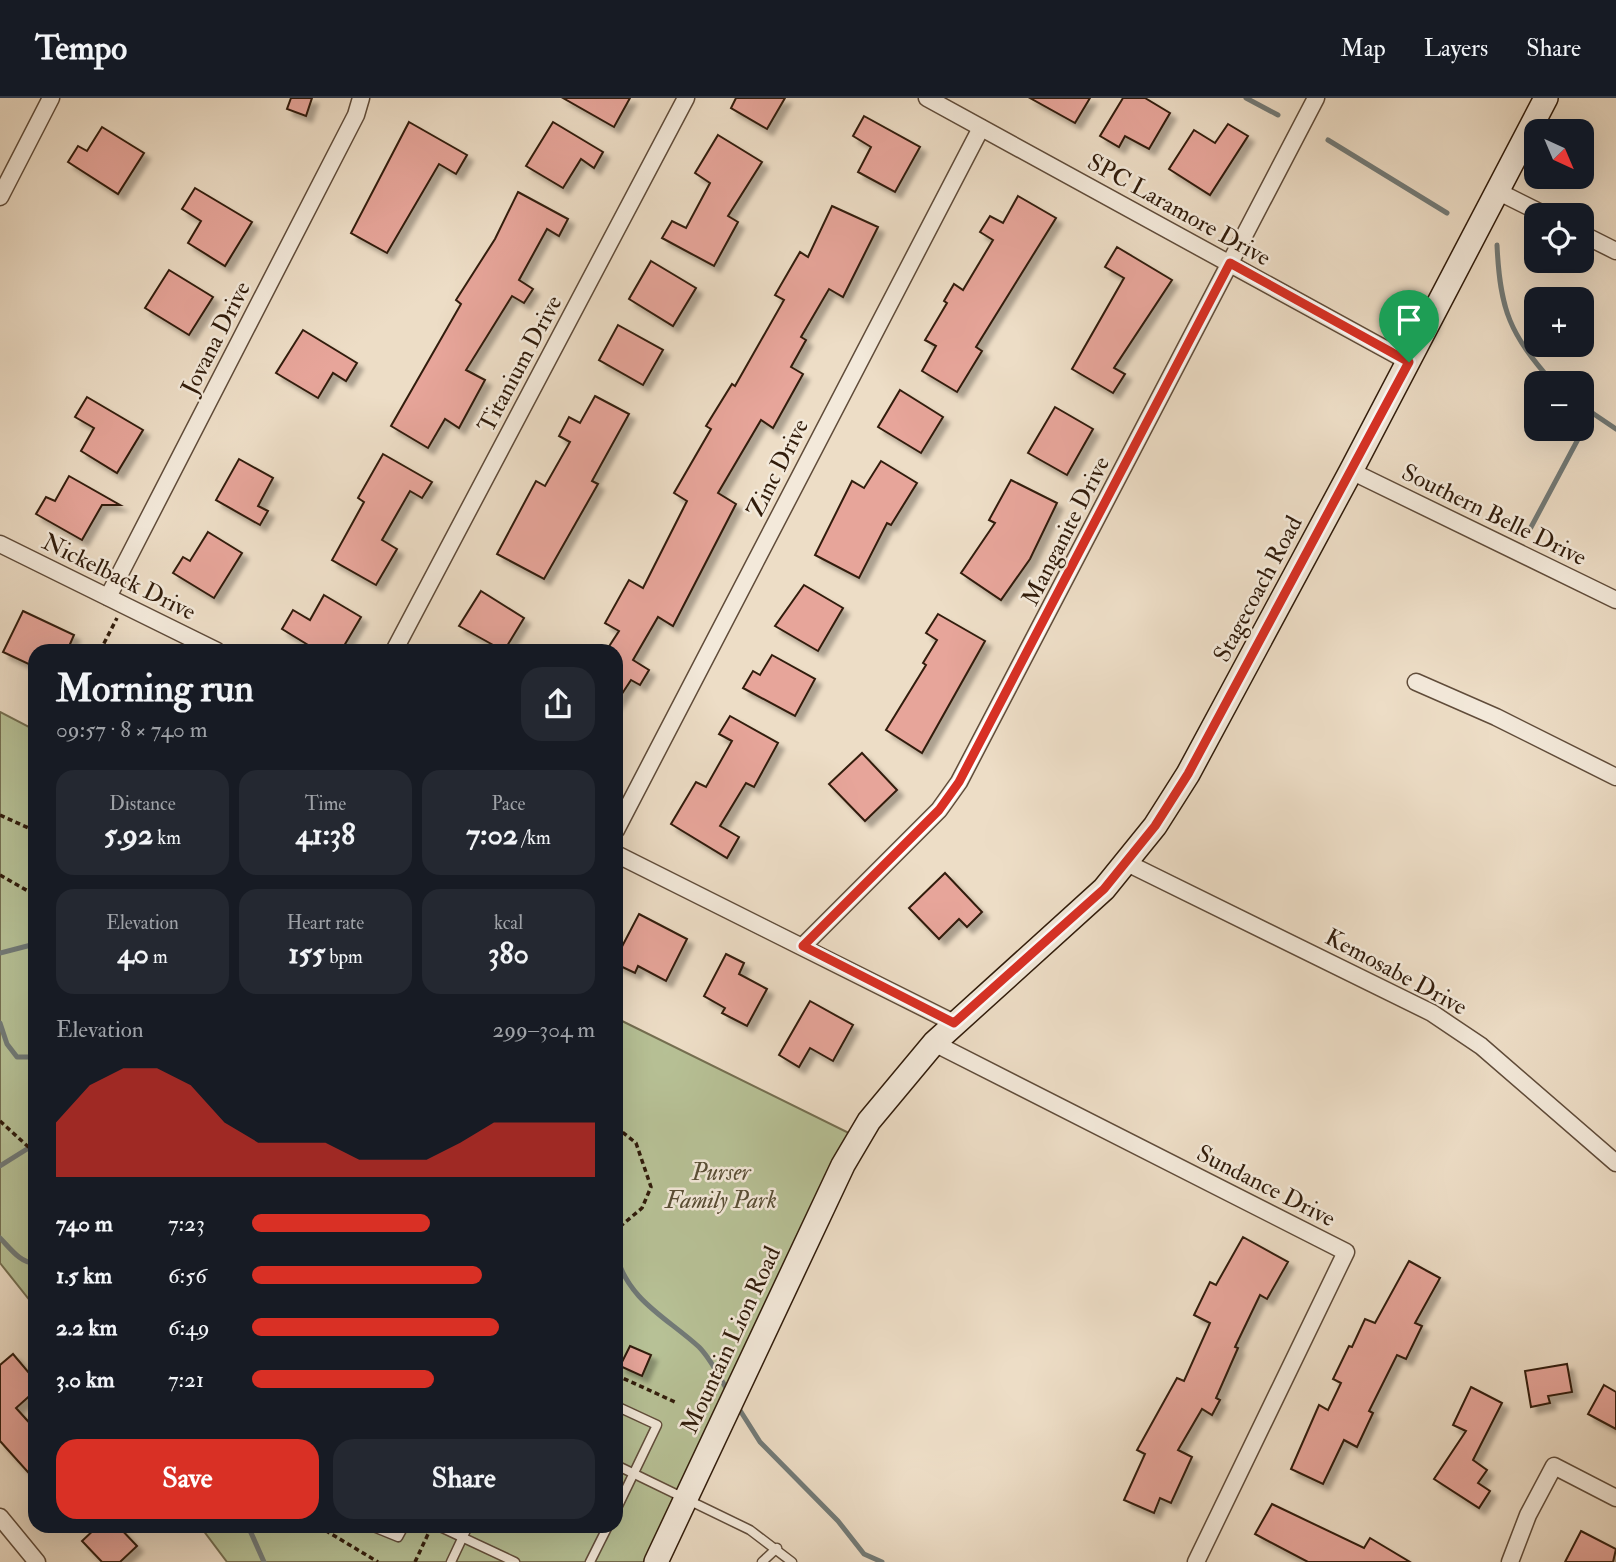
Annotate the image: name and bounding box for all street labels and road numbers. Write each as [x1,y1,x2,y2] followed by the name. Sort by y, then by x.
[1082,147,1276,273] street label: SPC Laramore Drive
[174,276,258,401] street label: Jovana Drive
[471,290,569,438] street label: Titanium Drive
[740,414,816,522] street label: Zinc Drive
[1015,451,1117,611] street label: Manganite Drive
[1396,457,1592,573] street label: Southern Belle Drive
[1206,510,1310,668] street label: Stagecoach Road
[37,526,201,628] street label: Nickelback Drive
[1320,922,1472,1022] street label: Kemosabe Drive
[1191,1138,1341,1234] street label: Sundance Drive
[674,1241,788,1439] street label: Mountain Lion Road

